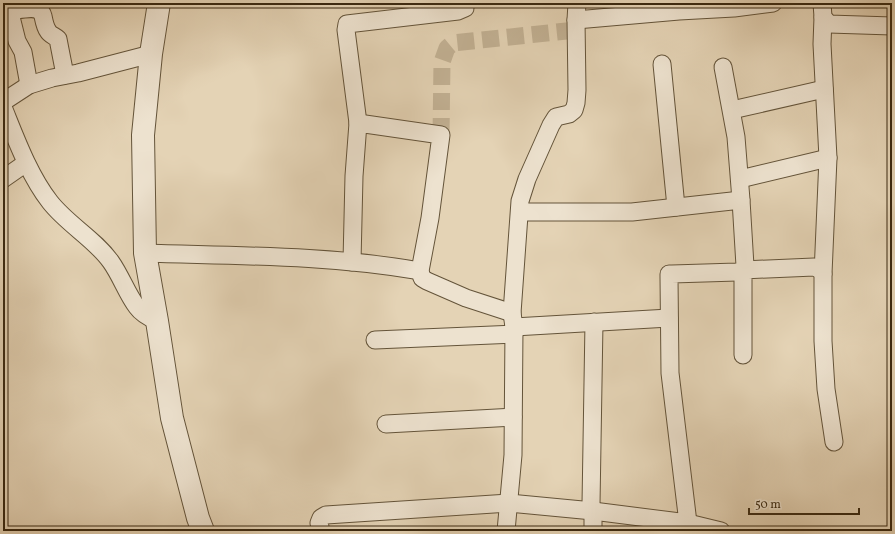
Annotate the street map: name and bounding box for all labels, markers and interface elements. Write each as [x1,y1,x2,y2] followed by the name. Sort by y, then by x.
[749,490,859,516] scale bar
[755,497,781,513] text: 50 m

